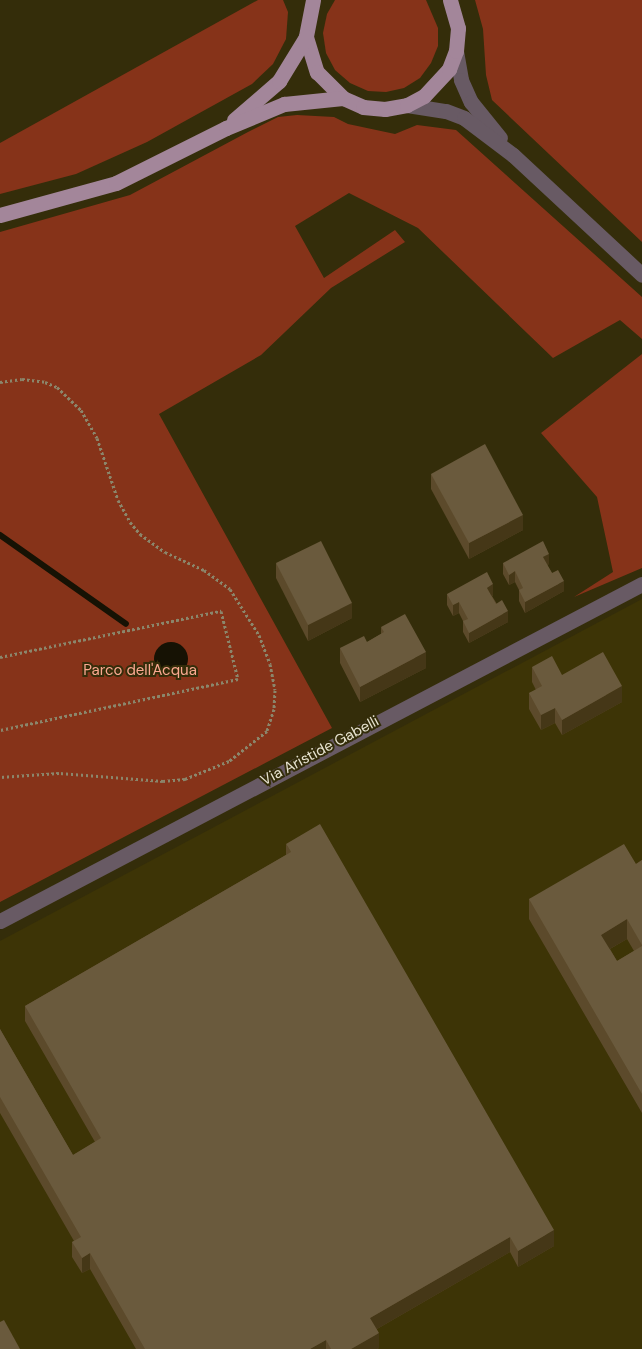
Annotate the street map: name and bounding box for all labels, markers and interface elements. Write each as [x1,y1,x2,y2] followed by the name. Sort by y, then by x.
[83,662,197,680] park label: Parco dell'Acqua
[258,712,382,790] street label: Via Aristide Gabelli

